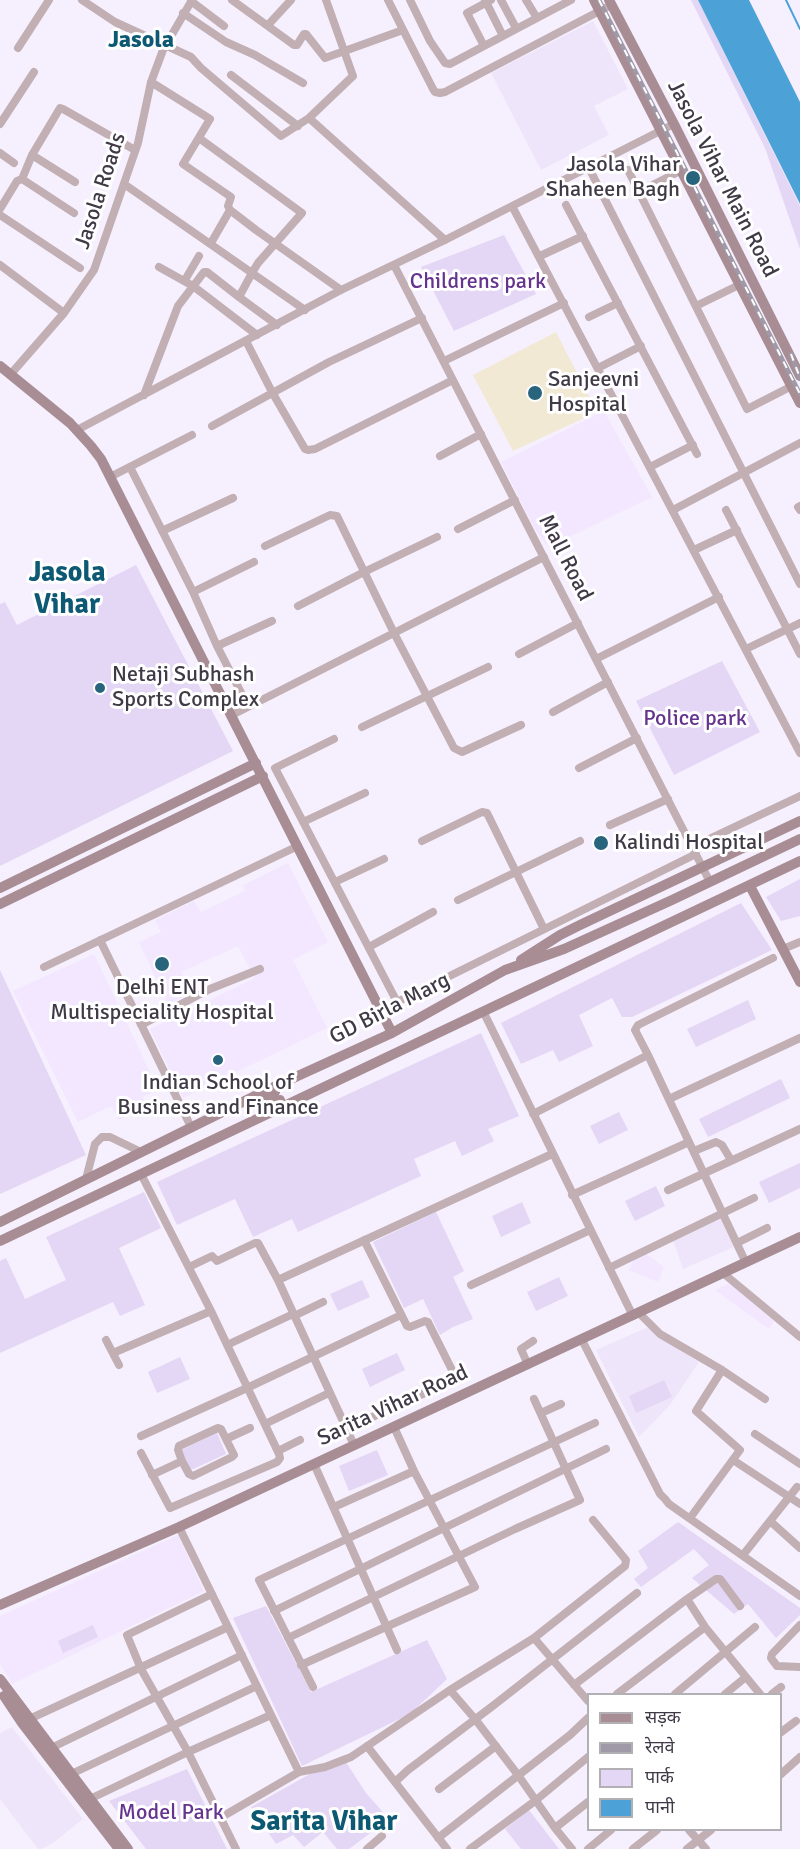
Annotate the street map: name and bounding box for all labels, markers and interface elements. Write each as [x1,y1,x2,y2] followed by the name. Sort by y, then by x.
[108,27,174,55] district label: Jasola
[661,76,783,282] street label: Jasola Vihar Main Road
[70,130,132,252] street label: Jasola Roads
[546,152,680,204] place label: Jasola Vihar Shaheen Bagh
[684,169,702,187] marker: Jasola Vihar Shaheen Bagh
[410,269,546,295] park label: Childrens park
[548,367,639,418] place label: Sanjeevni Hospital
[526,384,544,402] marker: Sanjeevni Hospital
[532,510,598,606] street label: Mall Road
[28,557,106,623] district label: Jasola Vihar
[112,662,259,714] place label: Netaji Subhash Sports Complex
[93,681,107,695] marker: Netaji Subhash Sports Complex
[643,706,747,732] park label: Police park
[614,830,764,856] place label: Kalindi Hospital
[592,834,610,852] marker: Kalindi Hospital
[153,955,171,973] marker: Delhi ENT Multispeciality Hospital
[325,967,455,1051] street label: GD Birla Marg
[50,975,274,1026] place label: Delhi ENT Multispeciality Hospital
[211,1053,225,1067] marker: Indian School of Business and Finance
[117,1070,319,1122] place label: Indian School of Business and Finance
[313,1360,473,1452] street label: Sarita Vihar Road
[587,1693,782,1831] legend
[645,1706,681,1728] text: सड़क
[645,1736,675,1758] text: रेलवे
[645,1766,674,1788] text: पार्क
[645,1796,675,1818] text: पानी
[118,1800,224,1826] park label: Model Park
[251,1806,397,1840] district label: Sarita Vihar

